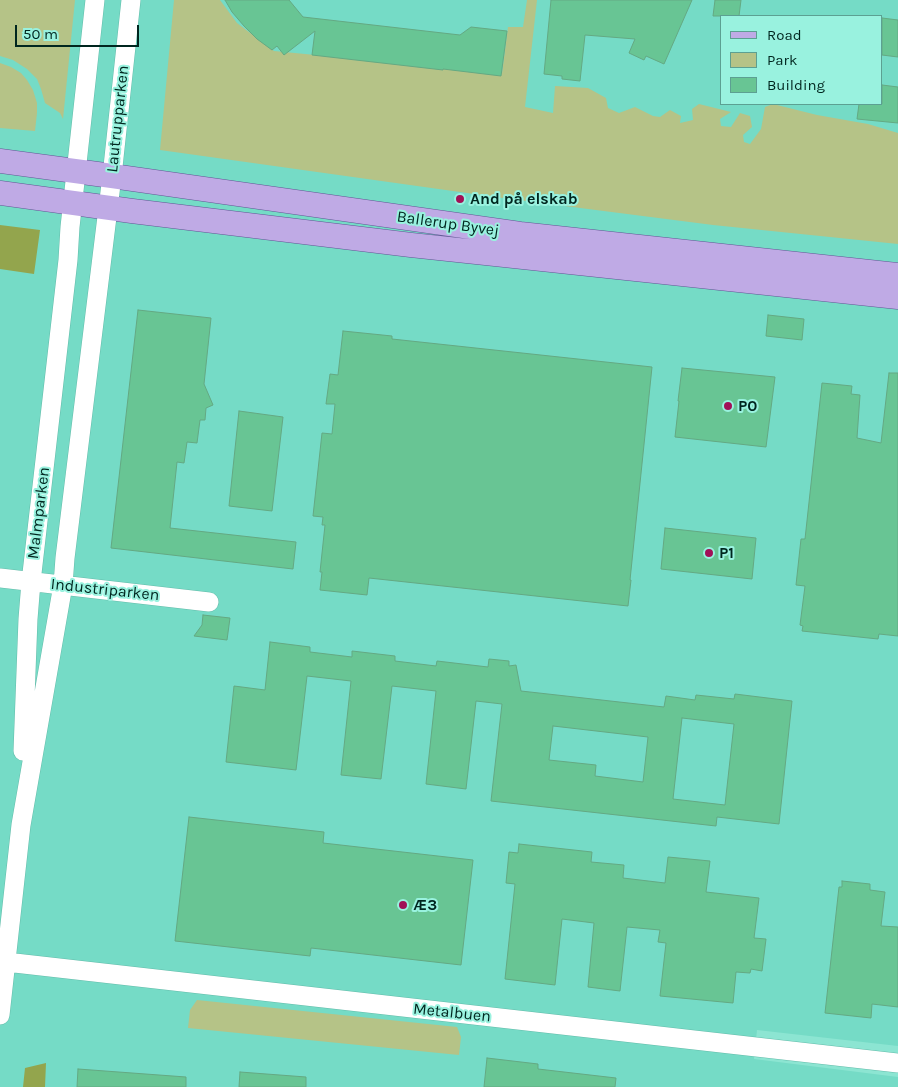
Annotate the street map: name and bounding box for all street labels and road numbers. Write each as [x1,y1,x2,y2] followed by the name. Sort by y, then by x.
[103,64,133,174] street label: Lautrupparken
[396,207,500,241] street label: Ballerup Byvej
[24,466,54,560] street label: Malmparken
[50,575,160,605] street label: Industriparken
[412,999,492,1027] street label: Metalbuen

